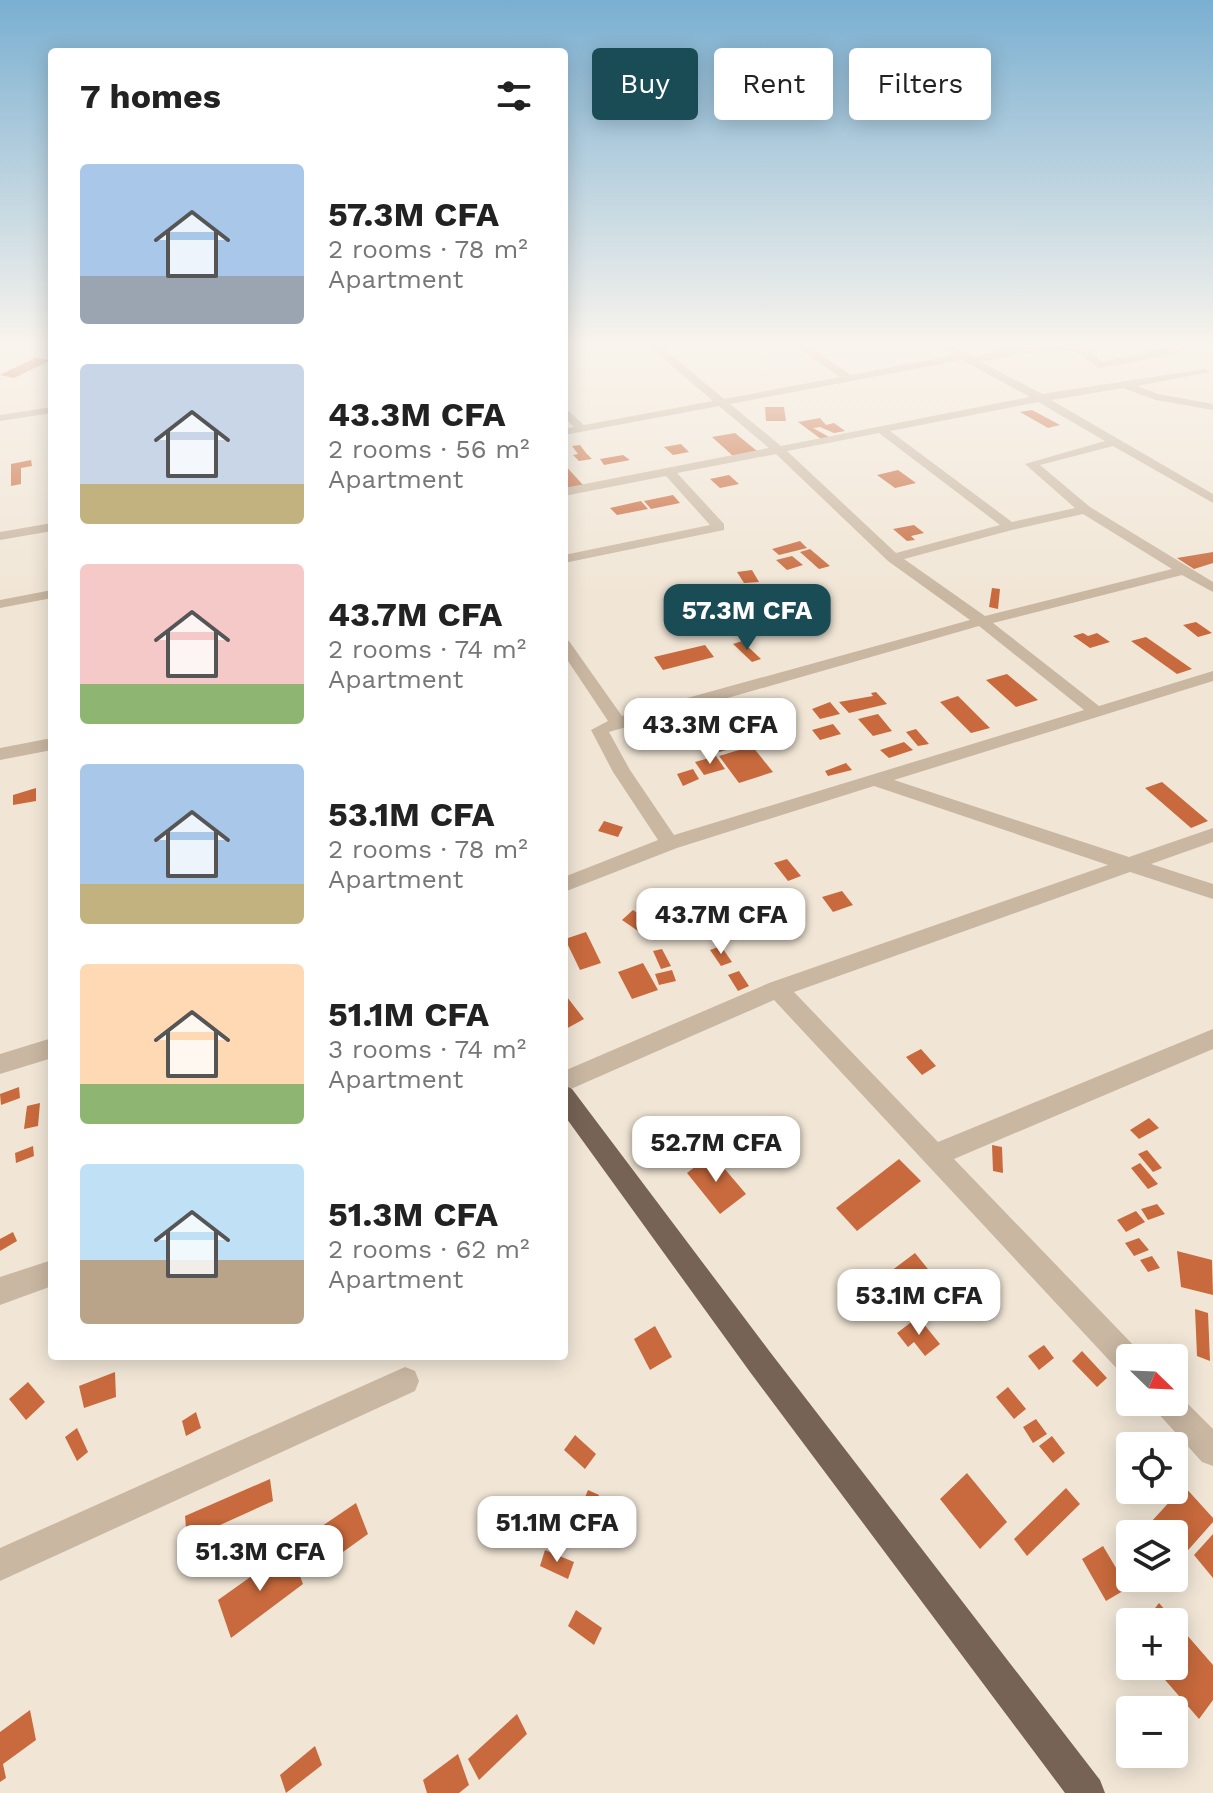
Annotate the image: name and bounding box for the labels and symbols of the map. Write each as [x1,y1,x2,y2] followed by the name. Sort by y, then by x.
[655,584,839,652] pin: 57.3M CFA
[618,698,802,766] pin: 43.3M CFA
[629,888,813,956] pin: 43.7M CFA
[624,1116,808,1184] pin: 52.7M CFA
[827,1269,1011,1337] pin: 53.1M CFA
[1116,1344,1188,1416] north arrow
[465,1496,649,1564] pin: 51.1M CFA
[168,1525,352,1593] pin: 51.3M CFA

